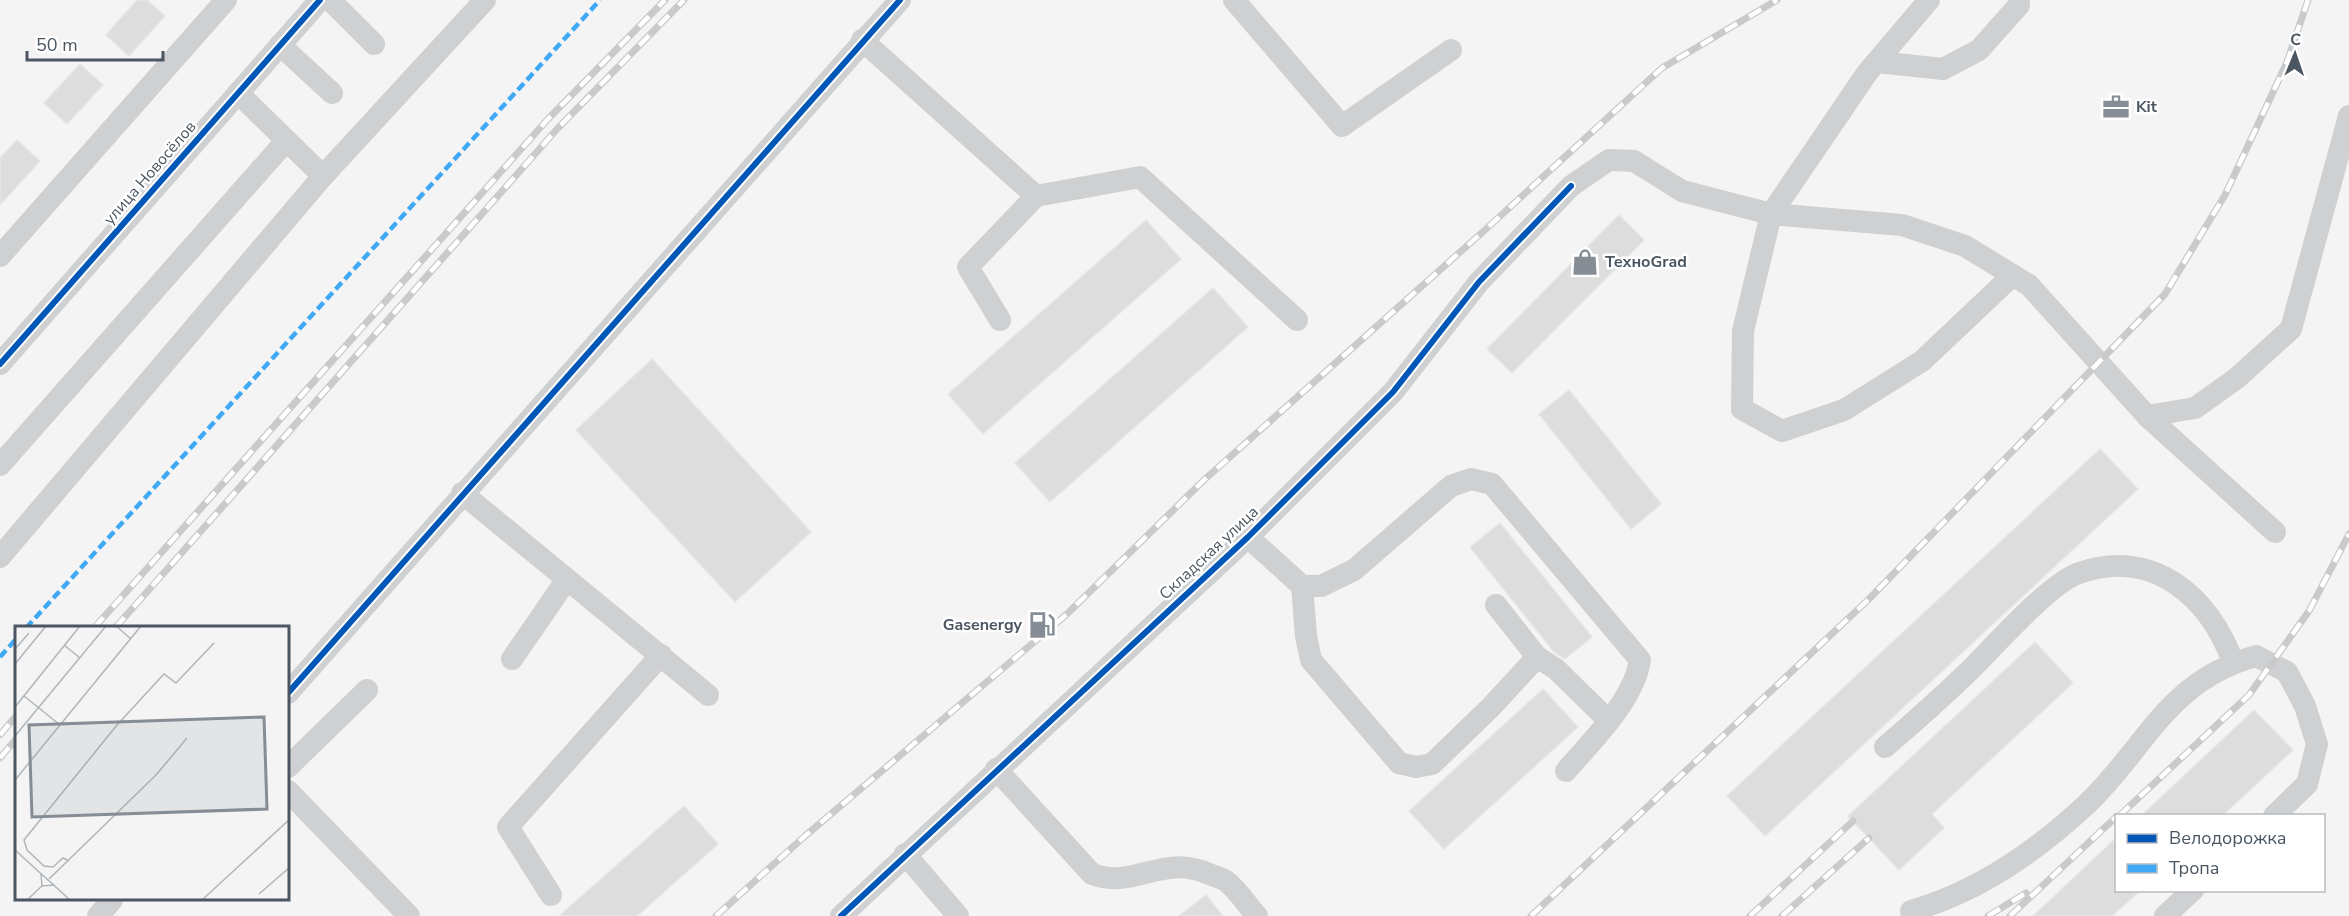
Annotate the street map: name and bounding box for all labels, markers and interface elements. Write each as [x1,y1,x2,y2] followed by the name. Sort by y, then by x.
[27,24,164,62] scale bar
[2265,24,2325,84] north arrow
[2290,29,2301,51] text: С
[36,33,78,57] text: 50 m
[2101,92,2131,122] office icon: Kit
[2136,96,2158,118] place label: Kit
[99,116,201,230] street label: улица Новосёлов
[1570,247,1600,277] shop icon: ТехноGrad
[1605,251,1687,273] place label: ТехноGrad
[1155,501,1263,605] street label: Складская улица
[1027,610,1057,640] fuel station icon: Gasenergy
[943,614,1023,636] place label: Gasenergy
[15,626,290,901] inset map
[2115,814,2325,892] legend
[2169,826,2286,850] text: Велодорожка
[2169,856,2220,880] text: Тропа

